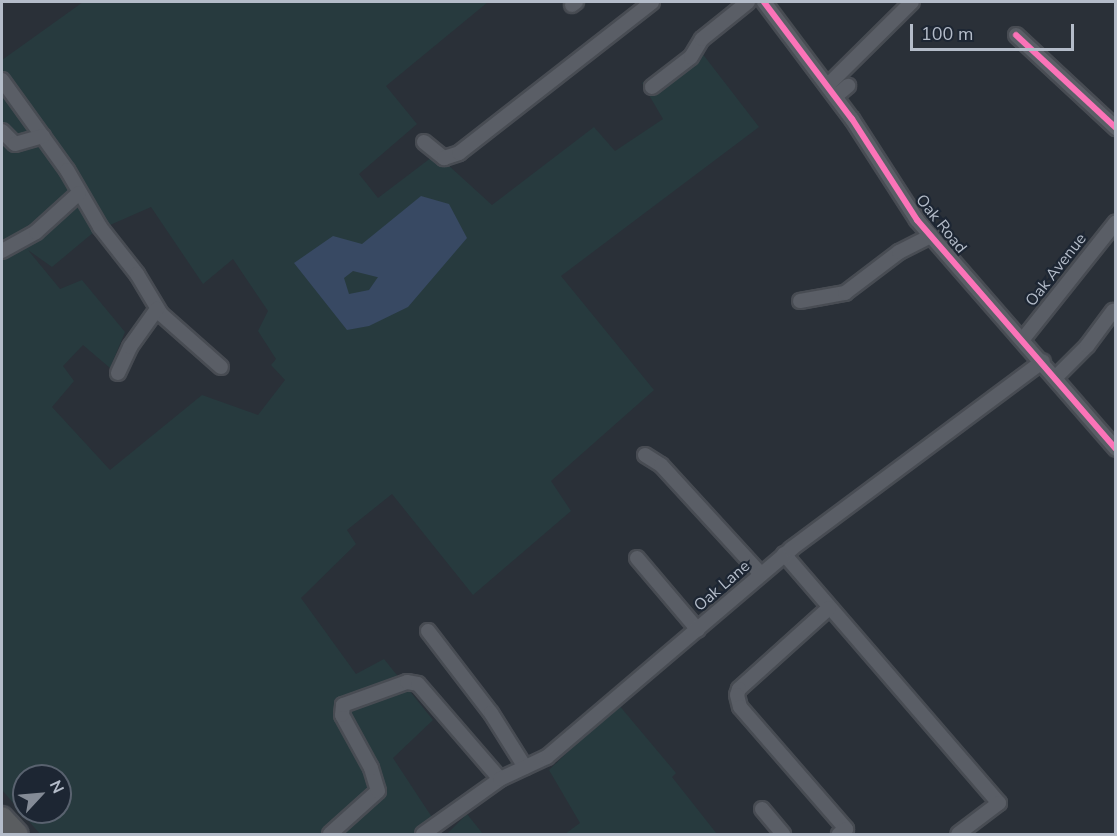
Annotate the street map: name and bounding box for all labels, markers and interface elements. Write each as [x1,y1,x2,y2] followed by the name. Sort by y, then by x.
[913,12,1076,50] scale bar
[921,22,973,46] text: 100 m
[911,191,971,257] street label: Oak Road
[1022,230,1090,310] street label: Oak Avenue
[690,557,754,615] street label: Oak Lane
[12,764,72,824] north arrow
[44,777,69,797] text: N

